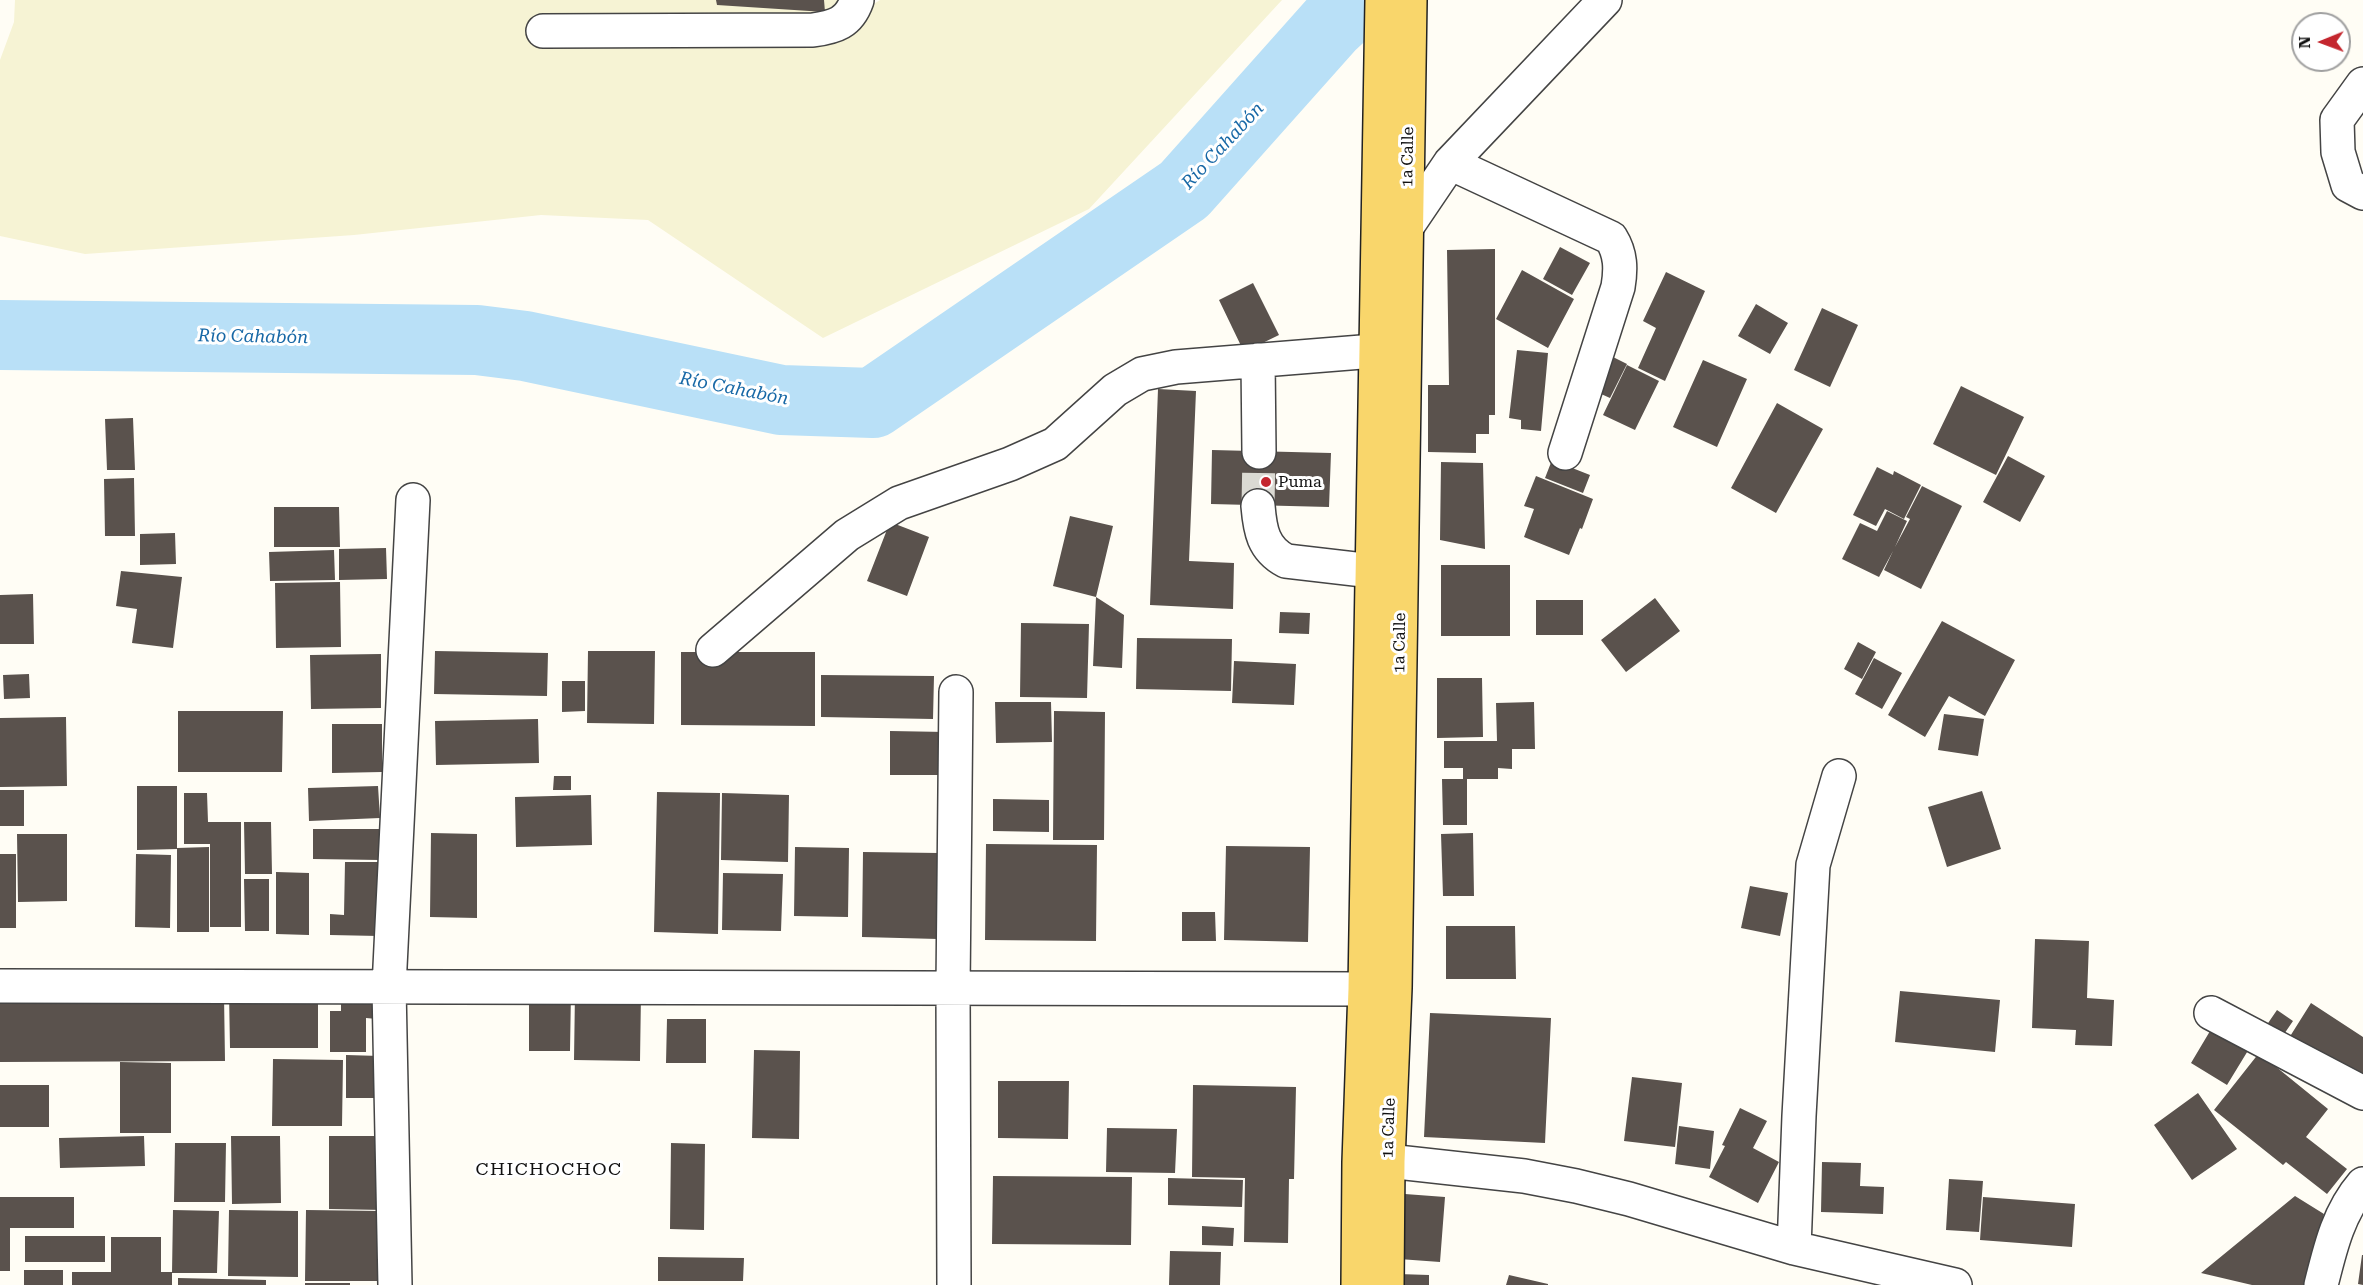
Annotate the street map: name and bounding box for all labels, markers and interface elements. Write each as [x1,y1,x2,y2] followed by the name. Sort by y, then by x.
[2291,12,2351,72] north arrow
[2295,36,2314,49] text: N
[1177,98,1269,194] water label: Río Cahabón
[1398,127,1418,187] street label: 1a Calle
[198,325,308,349] water label: Río Cahabón
[678,368,790,410] water label: Río Cahabón
[1278,472,1322,492] place label: Puma
[1259,475,1273,489] marker: Puma
[1390,613,1410,673] street label: 1a Calle
[1378,1097,1400,1159] street label: 1a Calle
[476,1159,622,1181] district label: CHICHOCHOC

